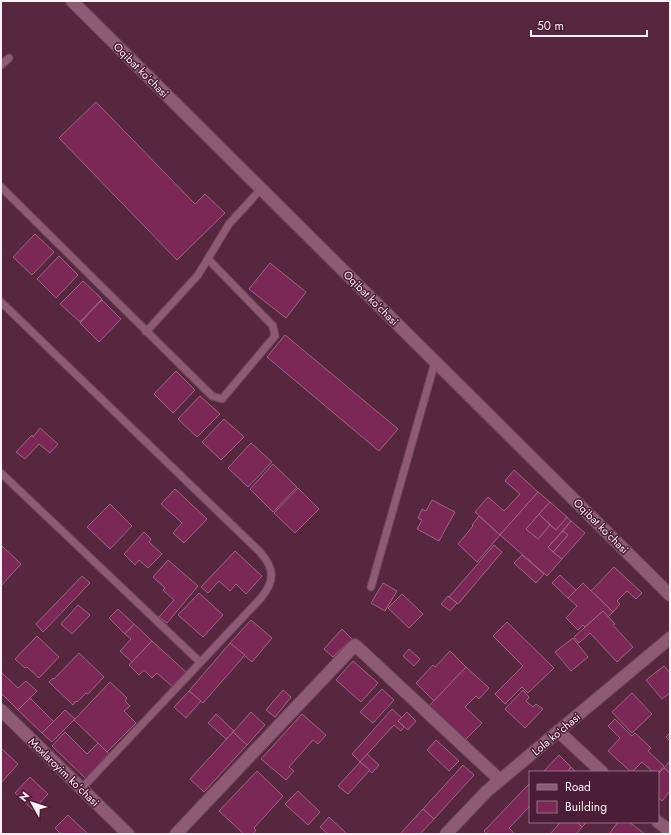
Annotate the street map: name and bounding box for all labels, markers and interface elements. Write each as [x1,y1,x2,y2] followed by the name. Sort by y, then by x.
[531,12,647,38] scale bar
[537,17,564,35] text: 50 m
[110,39,172,101] street label: Oqibat koʻchasi
[340,267,402,329] street label: Oqibat koʻchasi
[570,495,632,557] street label: Oqibat koʻchasi
[528,709,584,759] street label: Lola koʻchasi
[25,734,103,810] street label: Moxlaroyim koʻchasi
[529,771,659,823] legend
[565,778,591,796] text: Road
[12,783,52,823] north arrow
[15,788,33,805] text: N
[565,798,607,816] text: Building

